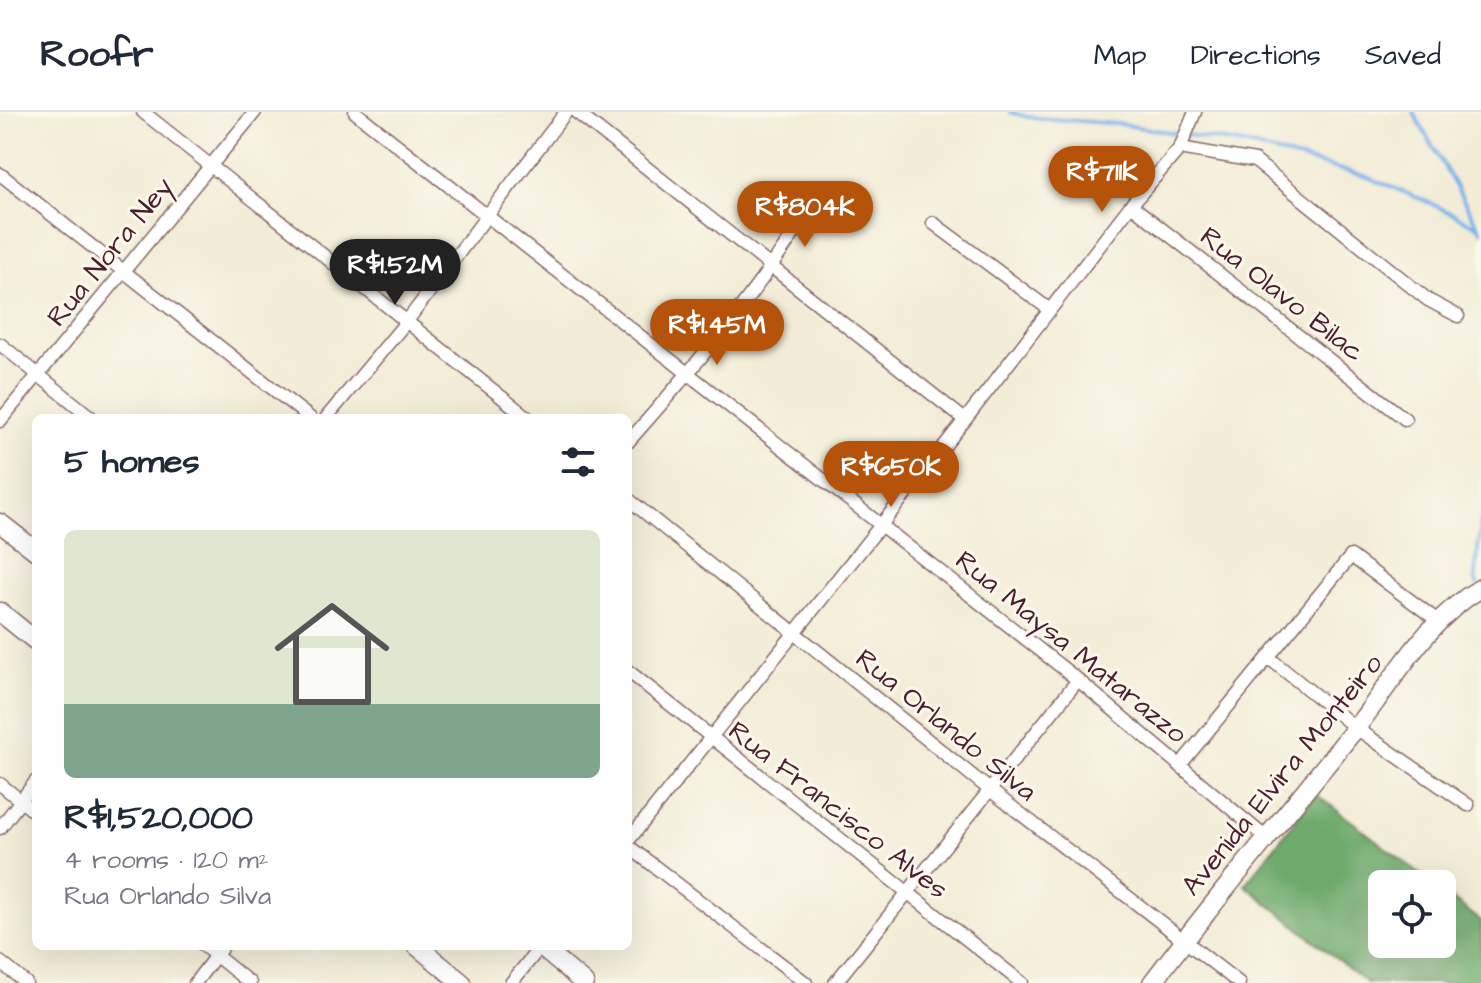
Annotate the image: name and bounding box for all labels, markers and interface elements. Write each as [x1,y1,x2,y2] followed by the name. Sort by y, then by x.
[40,29,153,81] text: Roofr
[1094,36,1147,75] text: Map
[1191,36,1321,75] text: Directions
[1365,36,1441,75] text: Saved
[1037,146,1167,214] pin: R$711K
[1066,154,1138,190] text: R$711K
[38,169,184,336] street label: Rua Nora Ney
[740,181,870,249] pin: R$804K
[755,189,855,225] text: R$804K
[1192,218,1373,371] street label: Rua Olavo Bilac
[321,239,469,307] pin: R$1.52M
[348,247,442,283] text: R$1.52M
[643,299,791,367] pin: R$1.45M
[668,307,766,343] text: R$1.45M
[64,438,200,486] text: 5 homes
[556,440,600,484] icon: filters
[826,441,956,509] pin: R$650K
[841,449,941,485] text: R$650K
[946,541,1195,755] street label: Rua Maysa Matarazzo
[260,582,404,726] icon: home
[847,640,1045,811] street label: Rua Orlando Silva
[1172,645,1392,904] street label: Avenida Elvira Monteiro
[720,712,956,909] street label: Rua Francisco Alves
[64,794,253,842] text: R$1,520,000
[64,842,268,878] text: 4 rooms · 120 m²
[1368,870,1456,958] map controls
[1368,870,1456,958] button: locate
[64,878,271,914] text: Rua Orlando Silva

